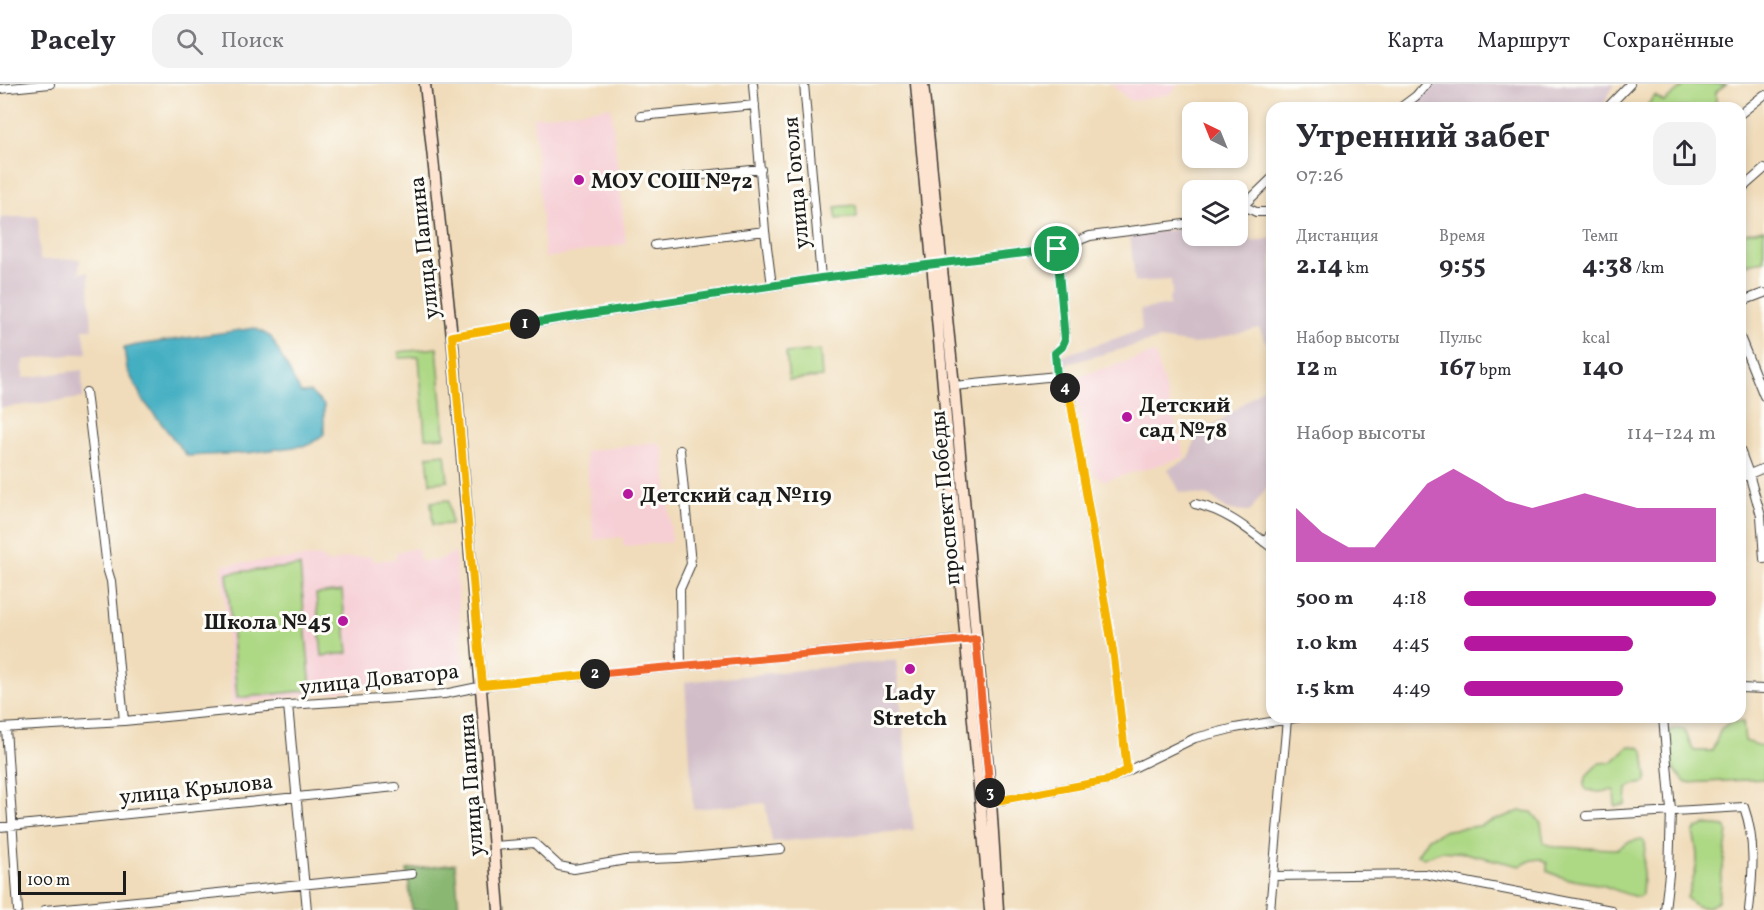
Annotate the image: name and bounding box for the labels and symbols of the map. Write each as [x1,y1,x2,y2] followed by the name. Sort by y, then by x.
[1182,102,1248,168] north arrow
[776,115,819,250] street label: улица Гоголя
[591,167,753,198] place label: МОУ СОШ №72
[572,173,586,187] marker: МОУ СОШ №72
[403,175,448,321] street label: улица Папина
[1031,223,1082,274] pin
[510,309,540,339] pin: 1
[1050,373,1080,403] pin: 4
[1139,391,1231,447] place label: Детский сад №78
[923,409,970,587] street label: проспект Победы
[1120,410,1134,424] marker: Детский сад №78
[640,481,832,512] place label: Детский сад №119
[621,487,635,501] marker: Детский сад №119
[204,608,331,639] place label: Школа №45
[336,614,350,628] marker: Школа №45
[298,657,461,704] street label: улица Доватора
[580,659,610,689] pin: 2
[903,662,917,676] marker: Lady Stretch
[873,679,947,735] place label: Lady Stretch
[452,712,493,857] street label: улица Папина
[118,767,275,814] street label: улица Крылова
[975,778,1005,808] pin: 3
[18,868,126,896] scale bar

